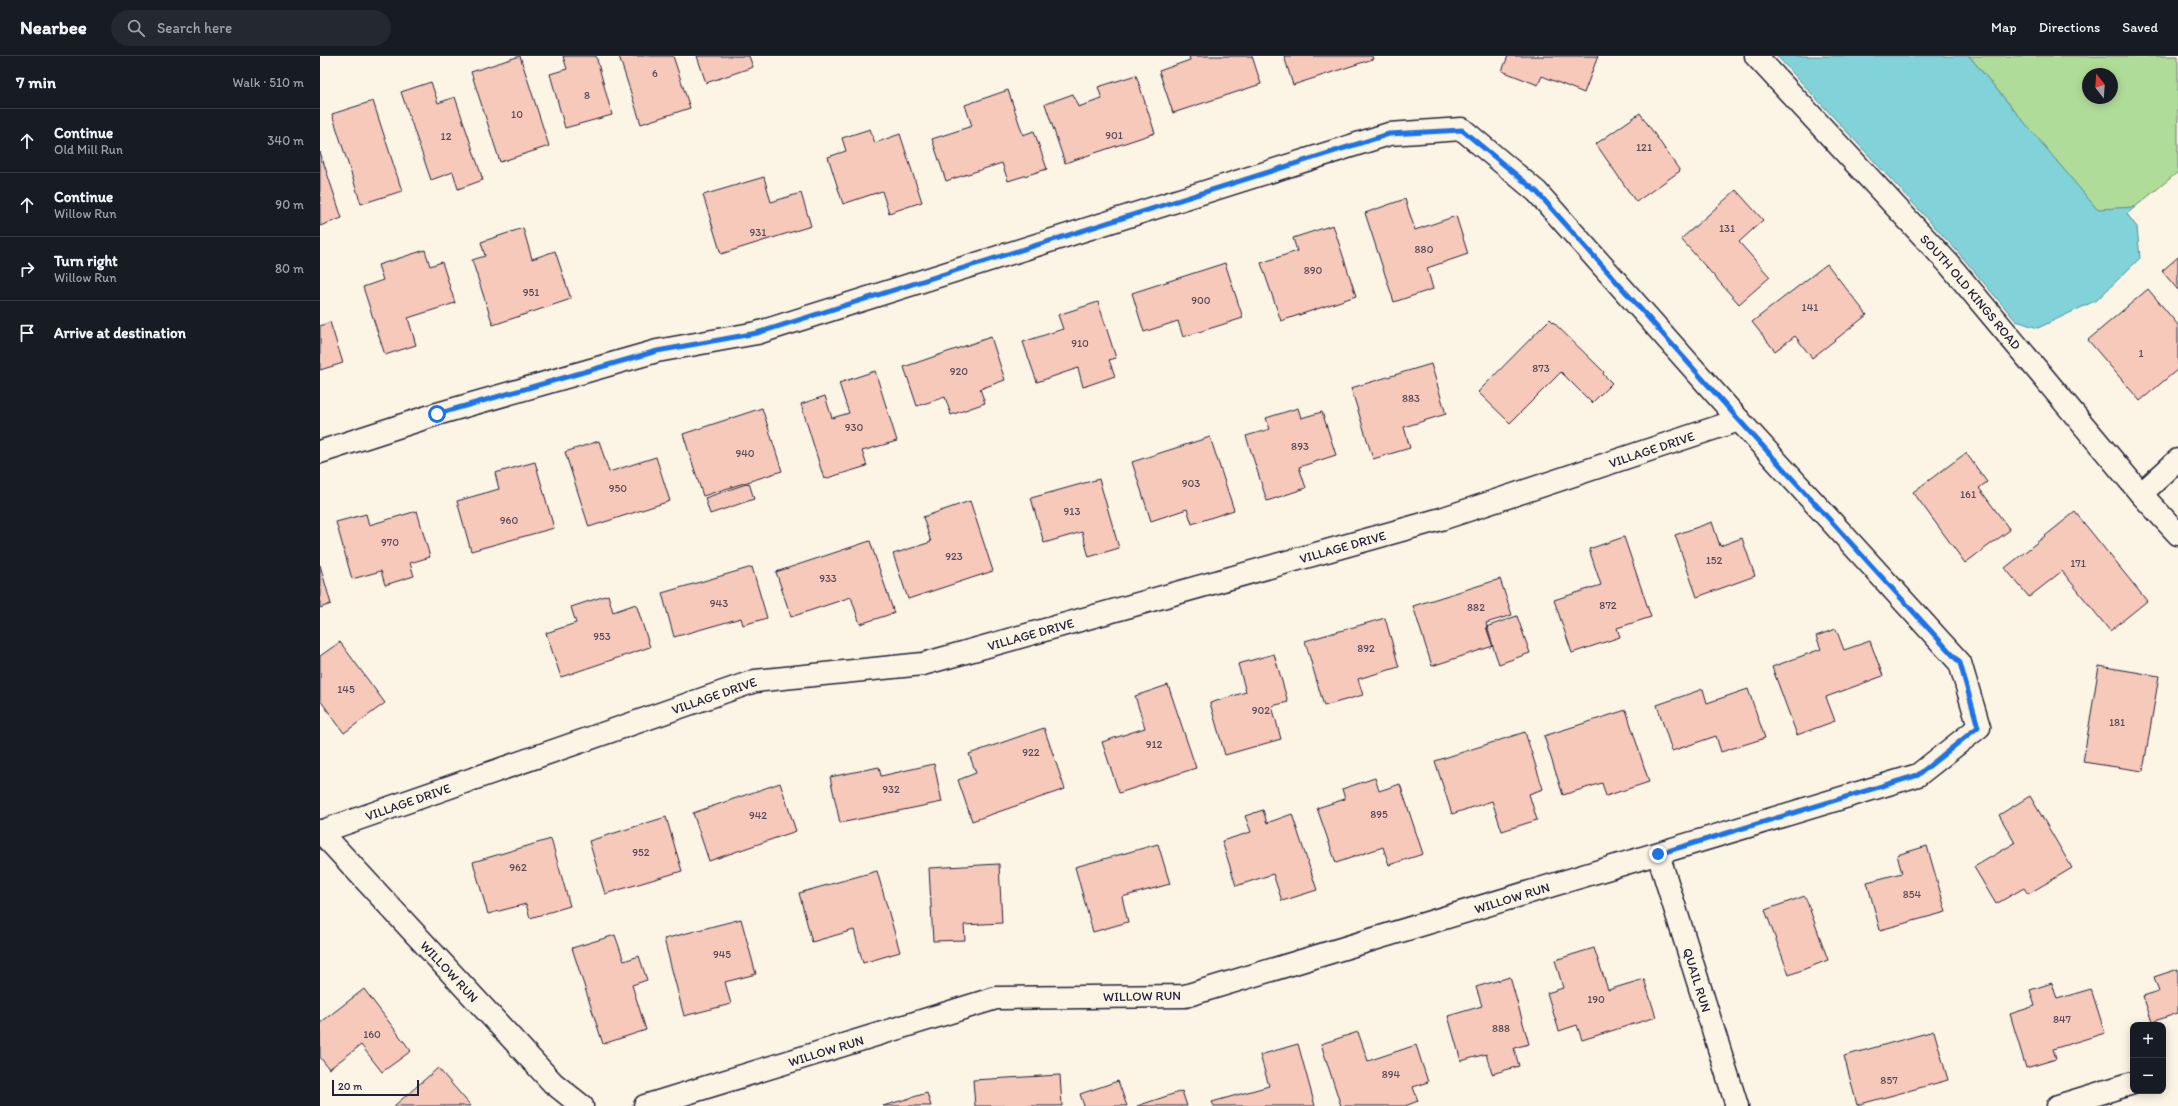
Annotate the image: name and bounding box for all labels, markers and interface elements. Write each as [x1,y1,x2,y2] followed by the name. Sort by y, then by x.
[111,10,391,46] search box
[20,16,87,39] text: Nearbee
[125,17,147,39] icon: search
[157,19,232,37] text: Search here
[1991,19,2017,36] text: Map
[2039,19,2100,36] text: Directions
[2122,19,2158,36] text: Saved
[652,67,658,80] house number: 6
[2082,68,2118,104] north arrow
[16,72,56,92] text: 7 min
[233,75,304,90] text: Walk · 510 m
[584,89,590,102] house number: 8
[511,108,523,121] house number: 10
[54,124,113,142] text: Continue
[1105,129,1123,142] house number: 901
[16,130,38,152] icon: ahead
[441,130,452,143] house number: 12
[267,133,304,148] text: 340 m
[1636,141,1652,154] house number: 121
[54,142,123,157] text: Old Mill Run
[54,188,113,206] text: Continue
[16,194,38,216] icon: ahead
[275,197,304,212] text: 90 m
[54,206,117,221] text: Willow Run
[1719,222,1735,235] house number: 131
[750,226,766,239] house number: 931
[1918,231,2024,352] street label: SOUTH OLD KINGS ROAD
[1415,243,1434,256] house number: 880
[54,252,118,270] text: Turn right
[16,258,38,280] icon: right
[275,261,304,276] text: 80 m
[1304,264,1322,277] house number: 890
[54,270,117,285] text: Willow Run
[523,286,539,299] house number: 951
[1191,294,1211,307] house number: 900
[1802,301,1818,314] house number: 141
[16,322,38,344] icon: arrive
[54,324,186,342] text: Arrive at destination
[1071,337,1089,350] house number: 910
[2138,347,2144,360] house number: 1
[1532,362,1550,375] house number: 873
[950,365,968,378] house number: 920
[1402,392,1420,405] house number: 883
[428,405,446,423] route start
[845,421,863,434] house number: 930
[1607,428,1696,470] street label: VILLAGE DRIVE
[1291,440,1309,453] house number: 893
[735,447,755,460] house number: 940
[1182,477,1200,490] house number: 903
[609,482,627,495] house number: 950
[1960,488,1976,501] house number: 161
[1064,505,1080,518] house number: 913
[500,514,518,527] house number: 960
[1298,527,1388,566] street label: VILLAGE DRIVE
[381,536,399,549] house number: 970
[945,550,963,563] house number: 923
[1706,554,1723,567] house number: 152
[2070,557,2086,570] house number: 171
[819,572,837,585] house number: 933
[710,597,728,610] house number: 943
[1599,599,1617,612] house number: 872
[1467,601,1485,614] house number: 882
[986,615,1076,653] street label: VILLAGE DRIVE
[593,630,611,643] house number: 953
[1357,642,1375,655] house number: 892
[669,674,759,717] street label: VILLAGE DRIVE
[337,683,355,696] house number: 145
[1252,704,1270,717] house number: 902
[2109,716,2125,729] house number: 181
[1146,738,1163,751] house number: 912
[1022,746,1040,759] house number: 922
[363,780,452,823] street label: VILLAGE DRIVE
[882,783,900,796] house number: 932
[1370,808,1388,821] house number: 895
[749,809,767,822] house number: 942
[1649,845,1667,863] route end
[632,846,650,859] house number: 952
[509,861,527,874] house number: 962
[1473,879,1551,917] street label: WILLOW RUN
[1903,888,1922,901] house number: 854
[418,937,482,1005] street label: WILLOW RUN
[1680,946,1715,1014] street label: QUAIL RUN
[713,948,731,961] house number: 945
[1103,988,1181,1004] street label: WILLOW RUN
[1587,993,1605,1006] house number: 190
[2053,1013,2072,1026] house number: 847
[1492,1022,1510,1035] house number: 888
[2130,1022,2166,1094] map controls
[2130,1022,2166,1058] button: +
[363,1028,381,1041] house number: 160
[787,1032,865,1070] street label: WILLOW RUN
[2130,1058,2166,1094] button: −
[1382,1068,1401,1081] house number: 894
[1880,1074,1898,1087] house number: 857
[332,1078,419,1097] scale bar
[338,1080,362,1093] text: 20 m

